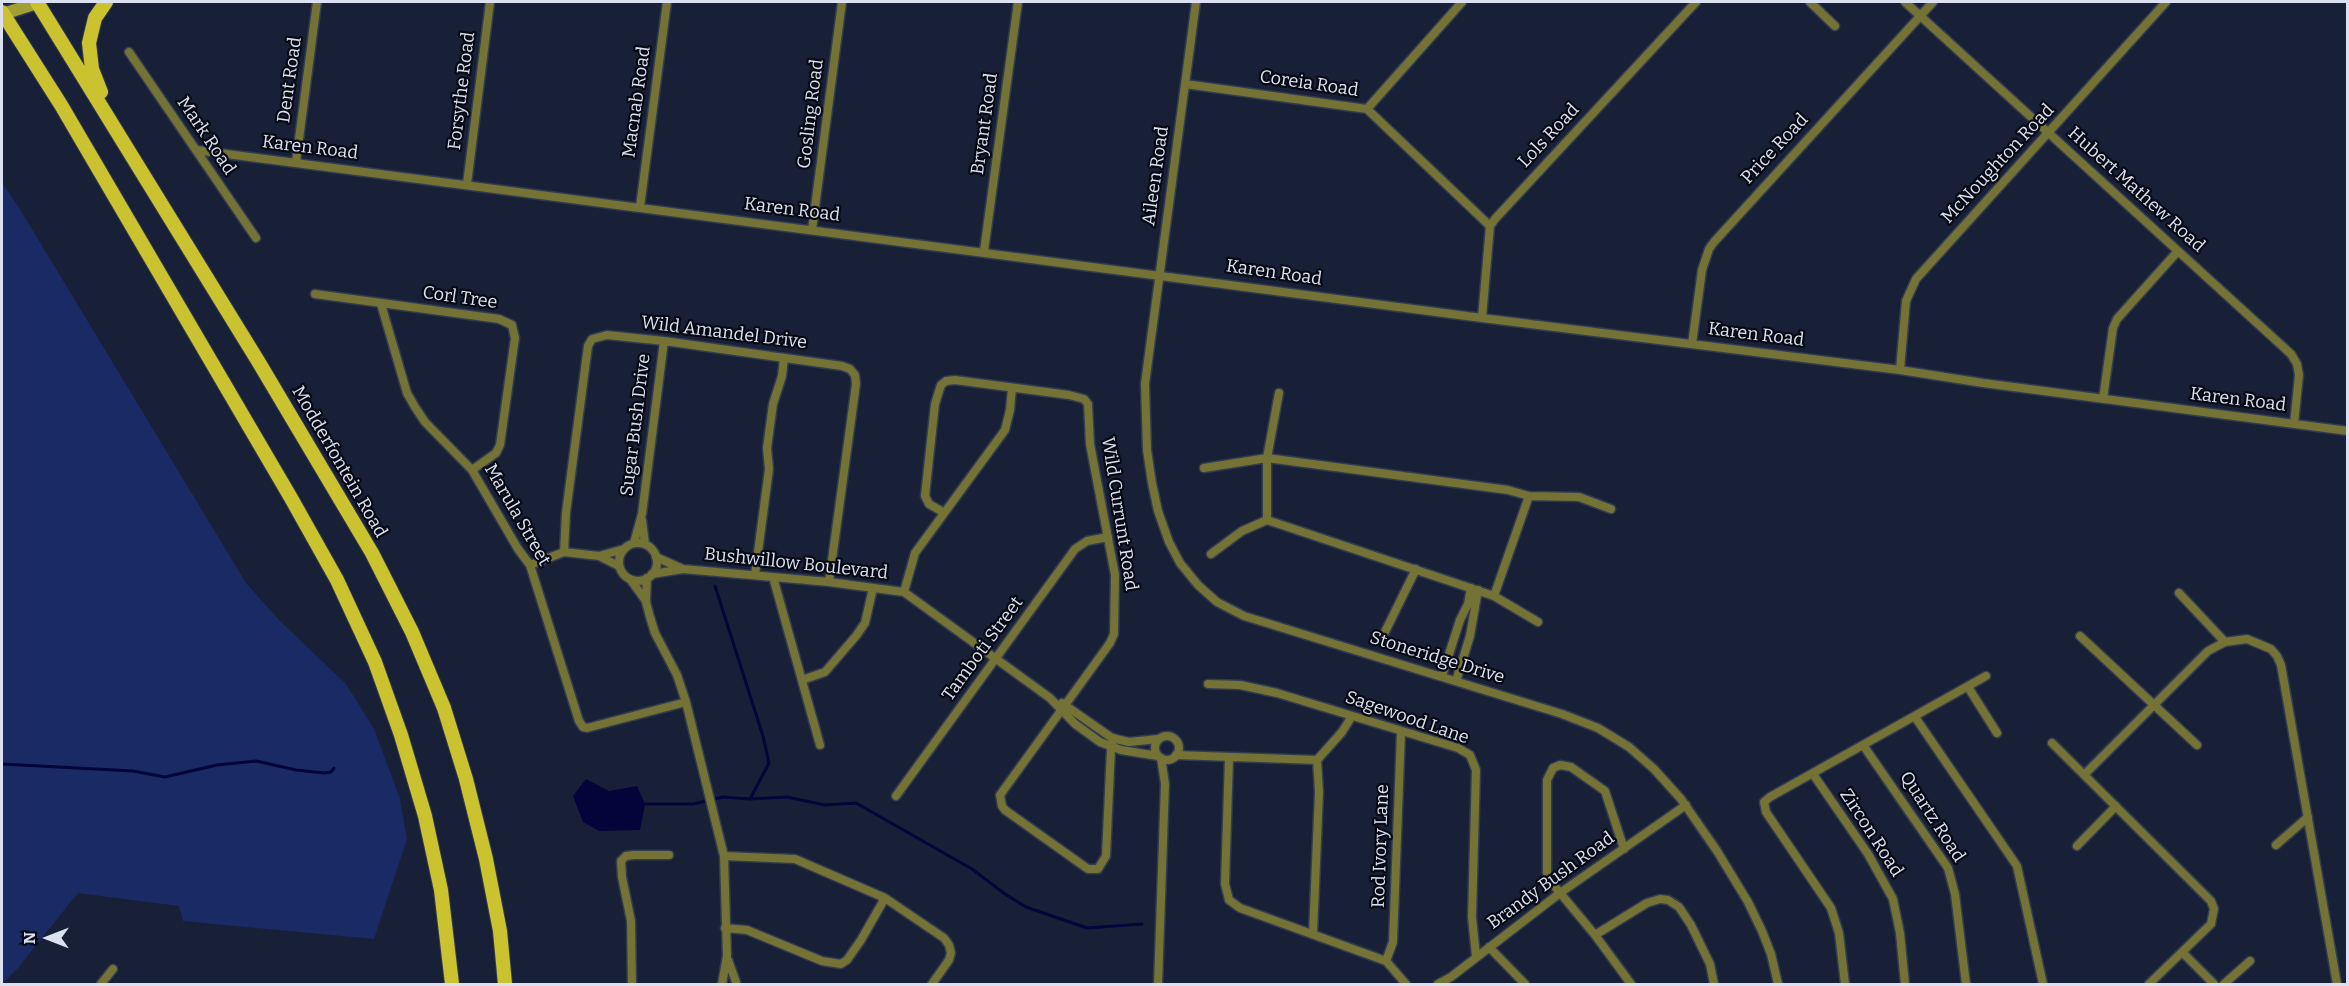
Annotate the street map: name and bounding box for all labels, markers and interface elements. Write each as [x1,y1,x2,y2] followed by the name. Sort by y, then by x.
[444,31,480,151] street label: Forsythe Road
[273,36,307,124] street label: Dent Road
[619,45,655,159] street label: Macnab Road
[794,58,828,170] street label: Gosling Road
[1258,66,1360,102] street label: Coreia Road
[967,72,1003,176] street label: Bryant Road
[172,93,240,179] street label: Mark Road
[1514,99,1584,173] street label: Lols Road
[1937,100,2059,228] street label: McNoughton Road
[1737,109,1813,189] street label: Price Road
[2063,123,2209,257] street label: Hubert Mathew Road
[1138,125,1174,227] street label: Aileen Road
[261,131,359,165] street label: Karen Road
[743,193,841,227] street label: Karen Road
[1225,256,1323,290] street label: Karen Road
[421,282,499,314] street label: Corl Tree
[640,312,808,354] street label: Wild Amandel Drive
[1707,318,1805,352] street label: Karen Road
[617,353,655,497] street label: Sugar Bush Drive
[287,382,391,542] street label: Modderfontein Road
[2189,383,2287,417] street label: Karen Road
[1096,436,1142,592] street label: Wild Currunt Road
[479,460,555,570] street label: Marula Street
[703,544,889,584] street label: Bushwillow Boulevard
[938,593,1028,705] street label: Tamboti Street
[1367,627,1507,689] street label: Stoneridge Drive
[1342,687,1472,749] street label: Sagewood Lane
[1895,768,1969,866] street label: Quartz Road
[1368,784,1394,908] street label: Rod Ivory Lane
[1835,785,1907,881] street label: Zircon Road
[1483,828,1619,934] street label: Brandy Bush Road
[18,908,78,968] north arrow
[20,932,39,944] text: N

